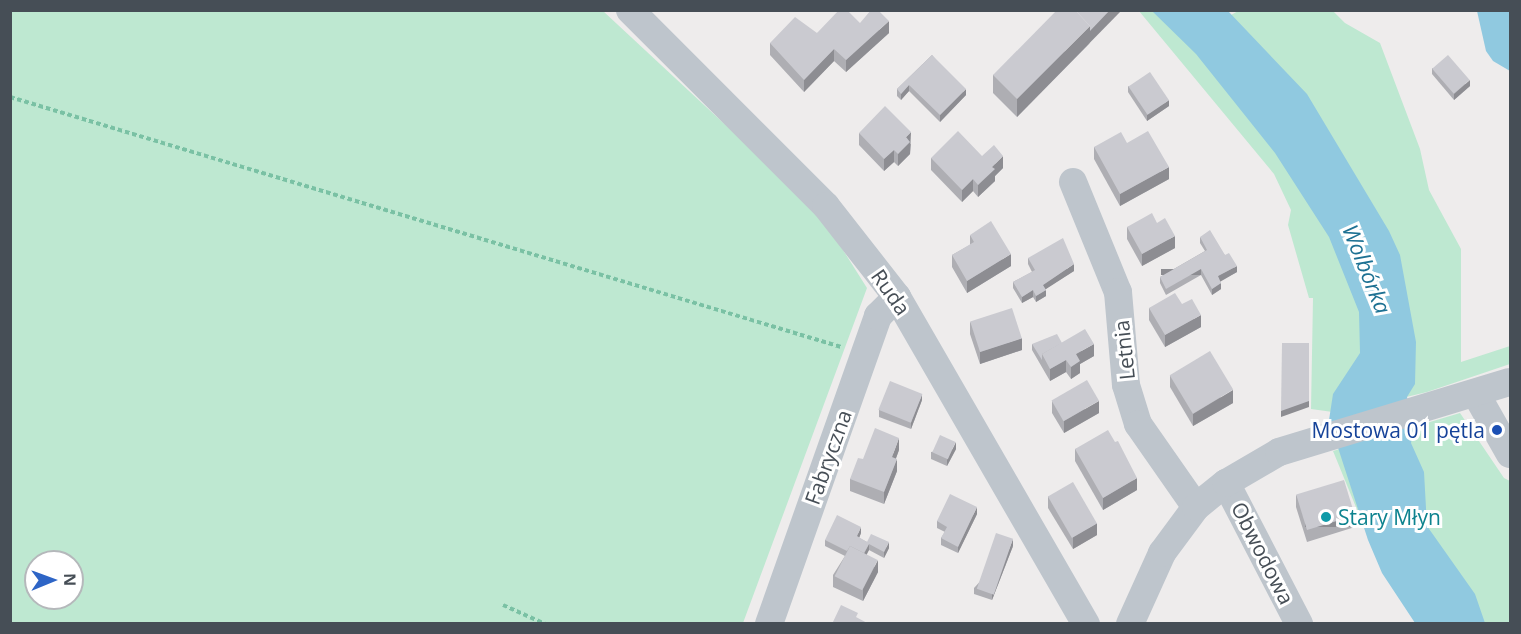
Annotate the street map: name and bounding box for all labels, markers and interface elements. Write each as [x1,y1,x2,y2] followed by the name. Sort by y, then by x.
[1337,221,1397,317] water label: Wolbórka
[866,264,916,320] street label: Ruda
[1108,319,1140,381] street label: Letnia
[799,406,857,508] street label: Fabryczna
[1311,417,1485,443] place label: Mostowa 01 pętla
[1490,423,1504,437] marker: Mostowa 01 pętla
[1226,498,1300,608] street label: Obwodowa
[1338,504,1441,530] place label: Stary Młyn
[1319,510,1333,524] marker: Stary Młyn
[24,550,84,610] north arrow
[59,573,81,586] text: N

